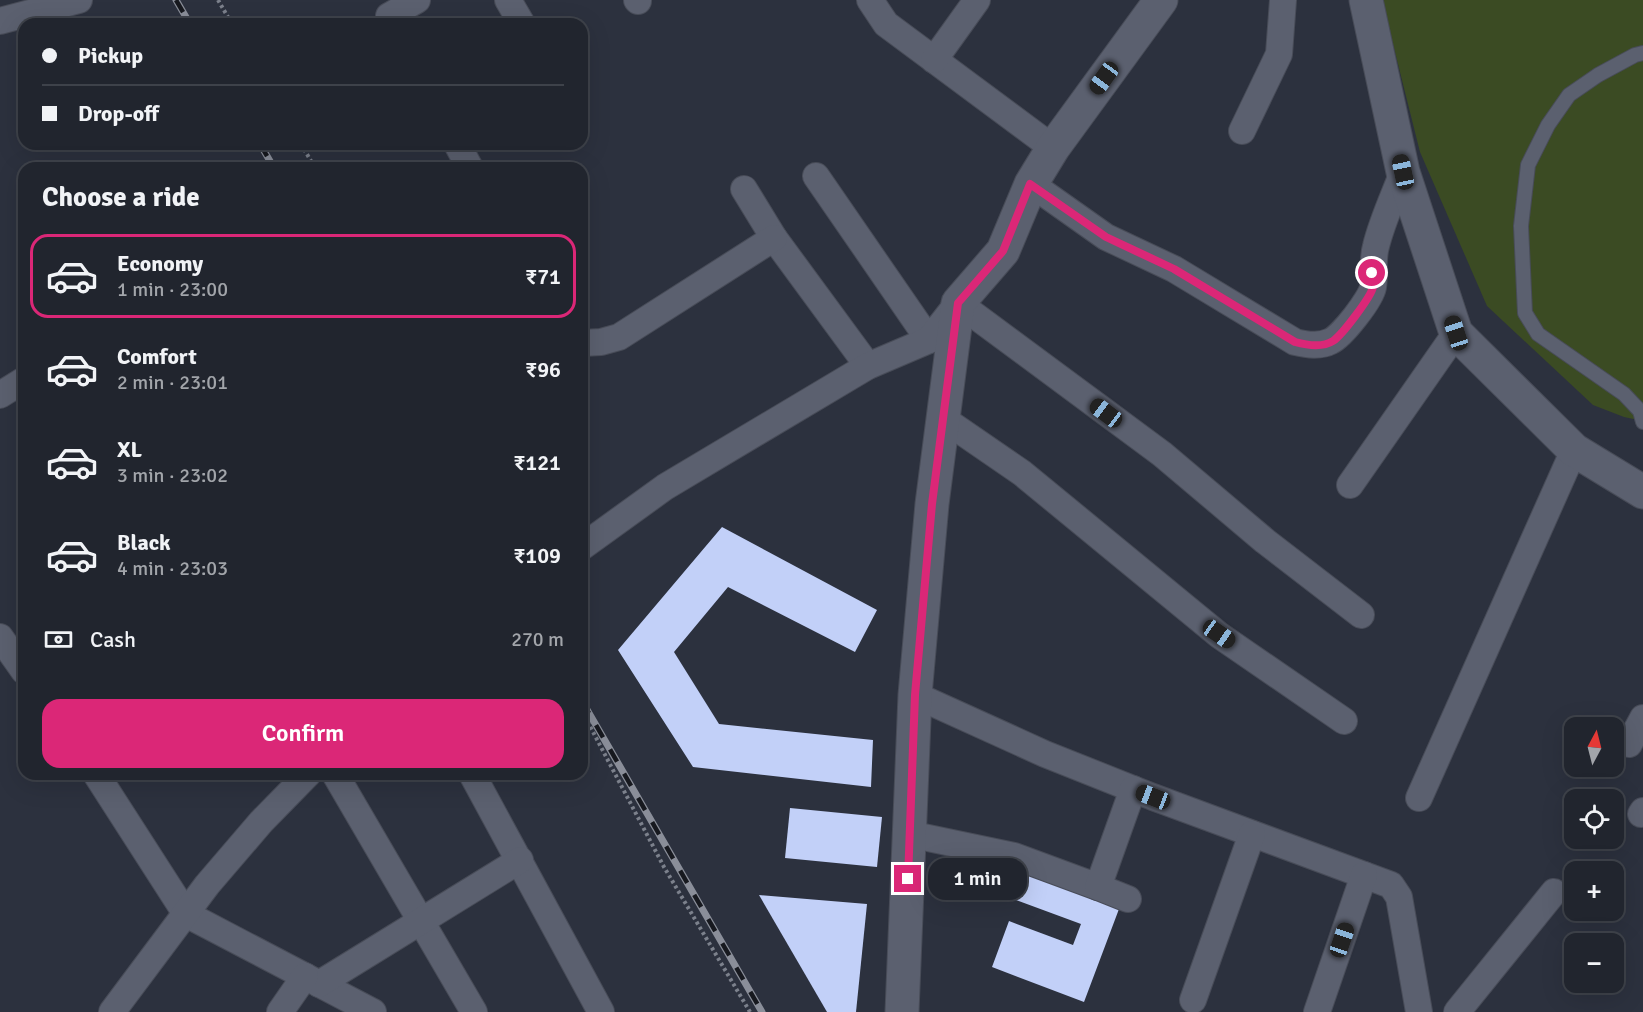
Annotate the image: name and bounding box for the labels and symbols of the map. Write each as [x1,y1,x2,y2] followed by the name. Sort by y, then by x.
[1086,58,1122,98] car
[1390,153,1416,191] car
[1358,259,1385,286] route start
[1442,313,1470,353] car
[1086,395,1126,431] car
[1199,616,1239,652] car
[1564,717,1624,777] north arrow
[1133,782,1173,812] car
[929,858,1028,900] callout: 1 min
[894,865,921,892] route end
[1328,920,1356,960] car

